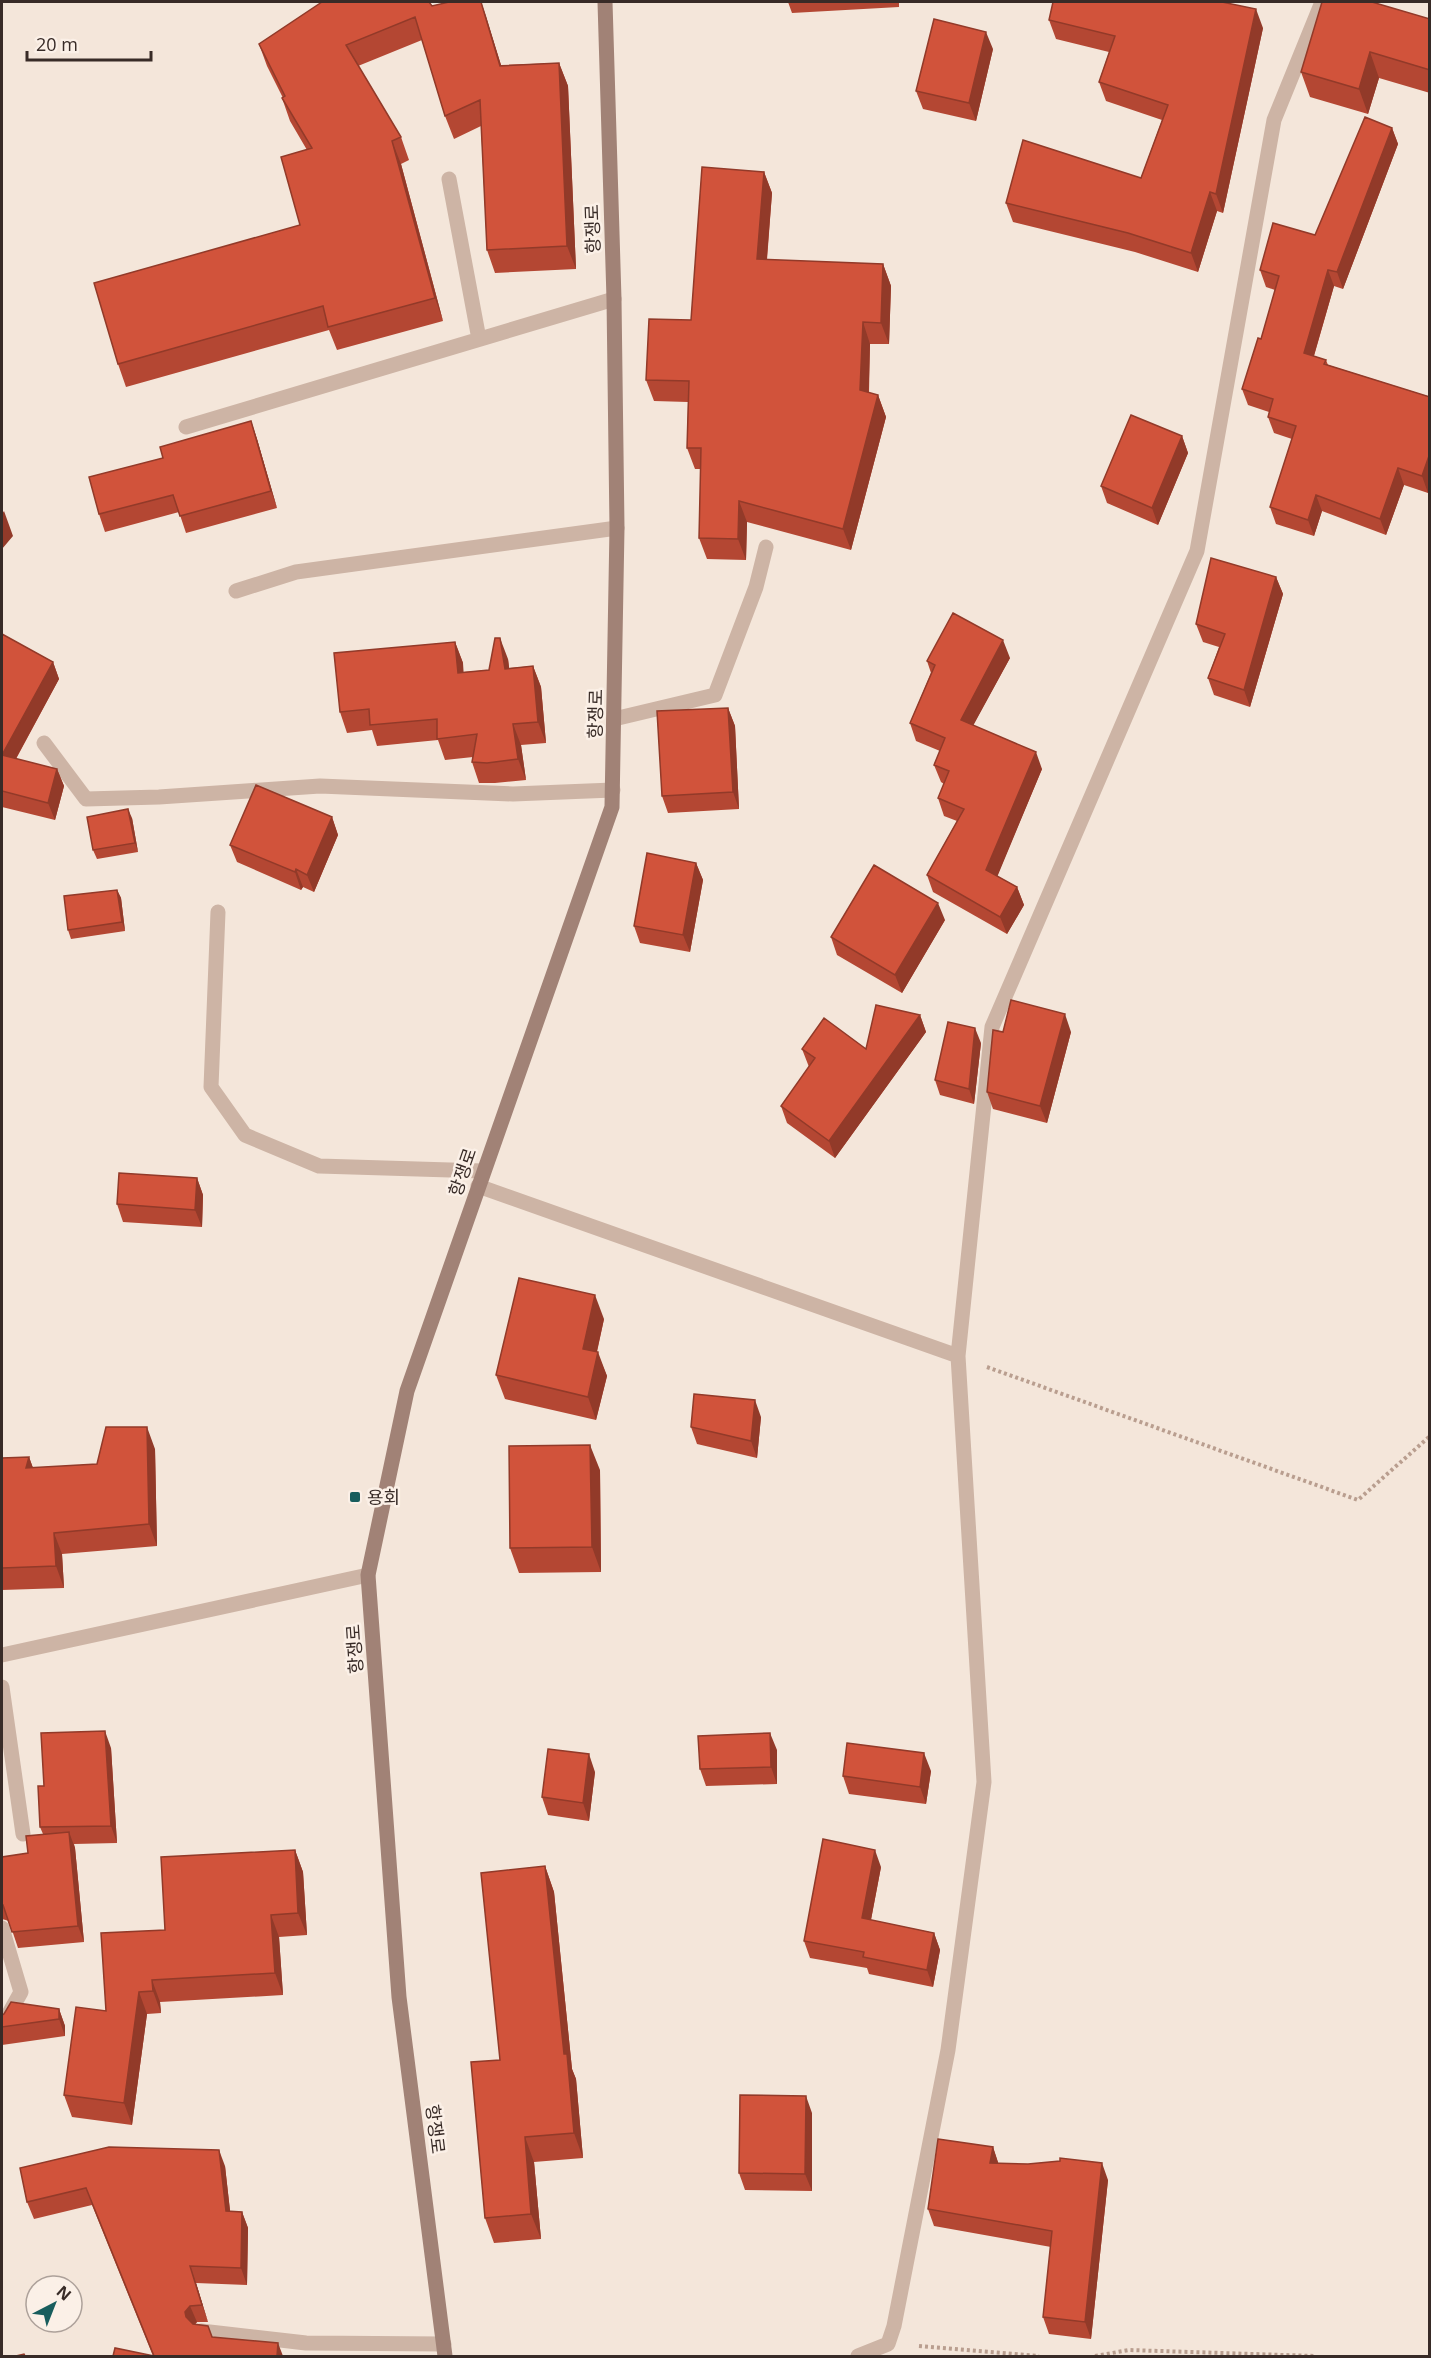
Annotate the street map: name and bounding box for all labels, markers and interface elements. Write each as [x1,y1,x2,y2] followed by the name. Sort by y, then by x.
[27,24,152,62] scale bar
[36,32,78,56] text: 20 m
[579,204,605,254] street label: 항쟁로
[583,689,607,739] street label: 항쟁로
[443,1145,481,1199] street label: 항쟁로
[367,1485,400,1509] place label: 용회
[348,1490,362,1504] marker: 용회
[340,1623,368,1675] street label: 항쟁로
[421,2103,451,2155] street label: 항쟁로
[24,2274,84,2334] north arrow
[52,2280,76,2305] text: N

